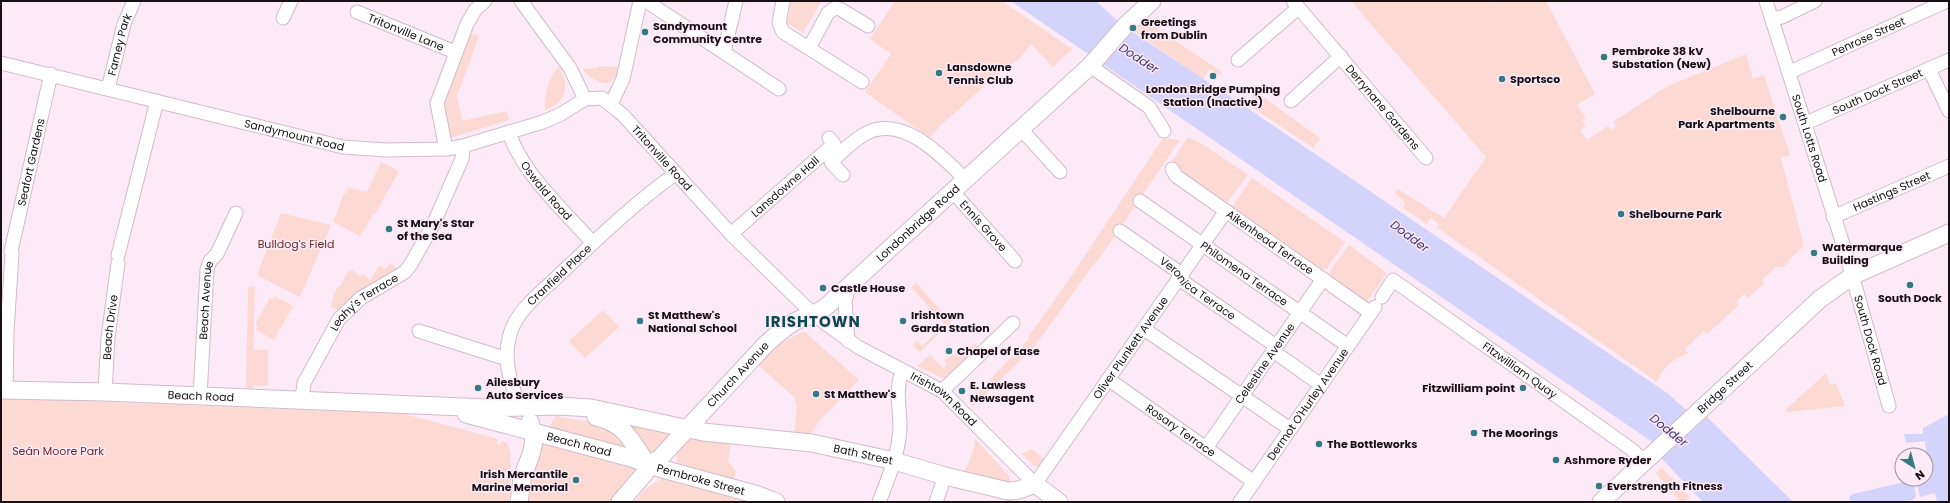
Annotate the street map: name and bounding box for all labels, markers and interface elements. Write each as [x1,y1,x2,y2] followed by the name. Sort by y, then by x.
[366,9,447,55] street label: Tritonville Lane
[104,11,136,77] street label: Farney Park
[1829,13,1908,60] street label: Penrose Street
[1141,14,1207,43] place label: Greetings from Dublin
[653,18,762,47] place label: Sandymount Community Centre
[1128,23,1138,33] marker: Greetings from Dublin
[640,27,650,37] marker: Sandymount Community Centre
[1116,39,1163,77] water label: Dodder
[1612,43,1711,72] place label: Pembroke 38 kV Substation (New)
[1599,52,1609,62] marker: Pembroke 38 kV Substation (New)
[947,59,1014,88] place label: Lansdowne Tennis Club
[1342,61,1424,153] street label: Derrynane Gardens
[1830,65,1925,118] street label: South Dock Street
[934,68,944,78] marker: Lansdowne Tennis Club
[1208,71,1218,81] marker: London Bridge Pumping Station (Inactive)
[1510,71,1560,87] place label: Sportsco
[1497,74,1507,84] marker: Sportsco
[1146,81,1280,110] place label: London Bridge Pumping Station (Inactive)
[1788,92,1831,184] street label: South Lotts Road
[1678,103,1775,132] place label: Shelbourne Park Apartments
[1778,112,1788,122] marker: Shelbourne Park Apartments
[243,115,346,155] street label: Sandymount Road
[13,117,49,208] street label: Seafort Gardens
[628,122,696,194] street label: Tritonville Road
[748,152,823,221] street label: Lansdowne Hall
[517,158,576,224] street label: Oswald Road
[1850,167,1933,215] street label: Hastings Street
[873,181,963,265] street label: Londonbridge Road
[956,197,1011,255] street label: Ennis Grove
[1223,206,1317,278] street label: Aikenhead Terrace
[1629,206,1722,222] place label: Shelbourne Park
[1616,209,1626,219] marker: Shelbourne Park
[397,215,474,244] place label: St Mary's Star of the Sea
[1387,216,1433,256] water label: Dodder
[384,224,394,234] marker: St Mary's Star of the Sea
[258,236,334,252] park label: Bulldog's Field
[1197,237,1291,310] street label: Philomena Terrace
[1822,239,1903,268] place label: Watermarque Building
[523,240,595,309] street label: Cranfield Place
[1809,248,1819,258] marker: Watermarque Building
[1156,253,1239,324] street label: Veronica Terrace
[195,258,218,340] street label: Beach Avenue
[326,270,401,334] street label: Leahy's Terrace
[831,280,905,296] place label: Castle House
[1905,280,1915,290] marker: South Dock
[818,283,828,293] marker: Castle House
[1878,290,1942,306] place label: South Dock
[1089,293,1172,402] street label: Oliver Plunkett Avenue
[1850,293,1891,387] street label: South Dock Road
[99,294,122,360] street label: Beach Drive
[648,307,737,336] place label: St Matthew's National School
[911,307,990,336] place label: Irishtown Garda Station
[765,311,861,332] district label: IRISHTOWN
[635,316,645,326] marker: St Matthew's National School
[898,316,908,326] marker: Irishtown Garda Station
[1231,319,1298,407] street label: Celestine Avenue
[703,338,773,411] street label: Church Avenue
[1479,338,1561,403] street label: Fitzwilliam Quay
[957,343,1040,359] place label: Chapel of Ease
[1263,345,1352,464] street label: Dermot O'Hurley Avenue
[944,346,954,356] marker: Chapel of Ease
[1694,357,1756,417] street label: Bridge Street
[908,368,981,430] street label: Irishtown Road
[486,374,563,403] place label: Ailesbury Auto Services
[970,377,1035,406] place label: E. Lawless Newsagent
[1422,380,1516,396] place label: Fitzwilliam point
[473,383,483,393] marker: Ailesbury Auto Services
[1518,383,1528,393] marker: Fitzwilliam point
[824,386,896,402] place label: St Matthew's
[957,386,967,396] marker: E. Lawless Newsagent
[167,387,234,405] street label: Beach Road
[811,389,821,399] marker: St Matthew's
[1143,400,1219,461] street label: Rosary Terrace
[1646,409,1692,451] water label: Dodder
[1482,425,1558,441] place label: The Moorings
[545,428,613,460] street label: Beach Road
[1469,428,1479,438] marker: The Moorings
[1327,436,1417,452] place label: The Bottleworks
[1314,439,1324,449] marker: The Bottleworks
[832,440,894,469] street label: Bath Street
[12,443,104,459] park label: Seán Moore Park
[1894,447,1934,487] north arrow
[1564,452,1651,468] place label: Ashmore Ryder
[1551,455,1561,465] marker: Ashmore Ryder
[655,460,747,499] street label: Pembroke Street
[472,466,568,495] place label: Irish Mercantile Marine Memorial
[1912,466,1928,484] text: N
[571,475,581,485] marker: Irish Mercantile Marine Memorial
[1607,478,1723,494] place label: Everstrength Fitness
[1594,481,1604,491] marker: Everstrength Fitness

